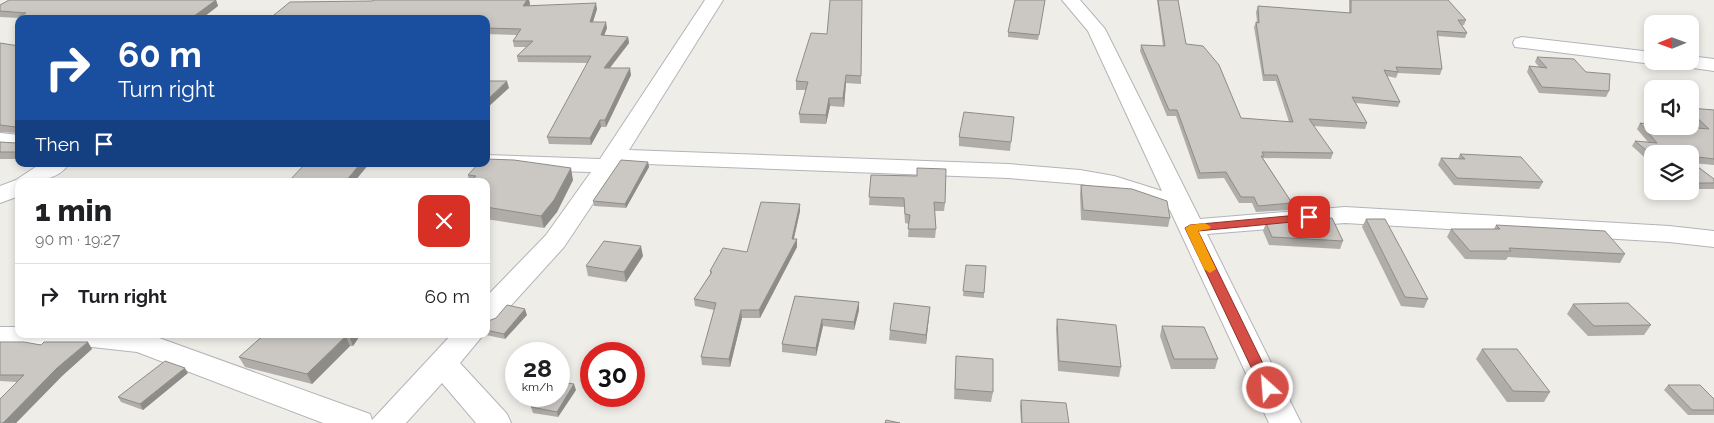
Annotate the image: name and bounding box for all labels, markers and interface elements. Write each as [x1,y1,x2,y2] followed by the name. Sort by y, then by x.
[1644,15,1699,70] north arrow
[1644,15,1699,200] map controls
[118,34,202,75] text: 60 m
[35,35,100,100] icon: right
[118,76,215,102] text: Turn right
[1644,80,1699,135] button: sound
[90,130,118,158] icon: arrive
[35,133,80,155] text: Then
[1644,145,1699,200] button: layers
[35,193,112,228] text: 1 min
[418,195,470,247] button: close
[1288,196,1330,238] pin
[1295,203,1323,231] icon: arrive
[35,230,120,249] text: 90 m · 19:27
[35,282,63,310] icon: right
[78,285,167,307] text: Turn right
[425,285,470,307] text: 60 m
[580,342,645,407] speed limit sign: 30
[523,353,552,383] text: 28
[1241,361,1293,413] position arrow
[522,380,553,394] text: km/h

